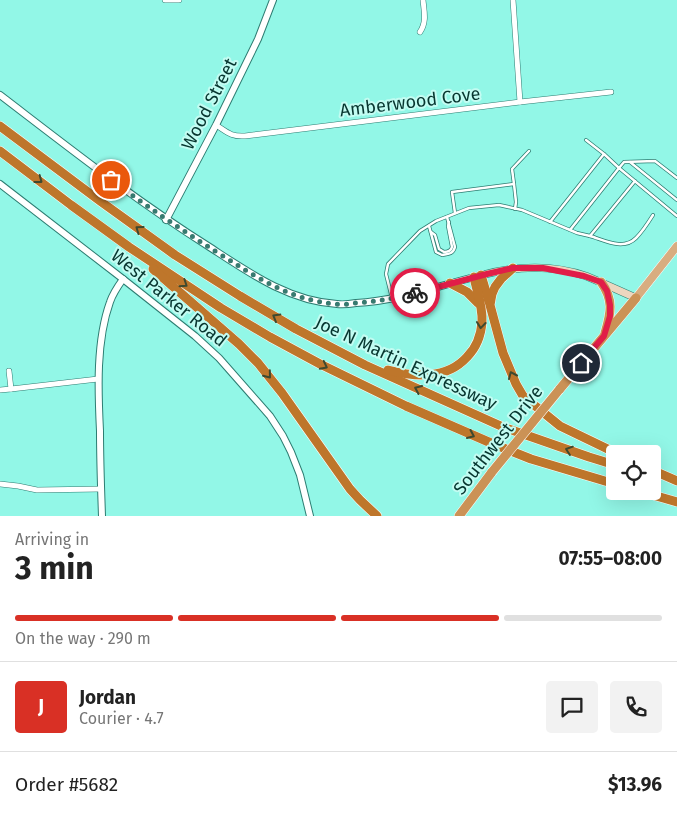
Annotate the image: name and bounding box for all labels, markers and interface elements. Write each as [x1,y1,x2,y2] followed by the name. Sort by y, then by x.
[176,54,242,154] street label: Wood Street
[338,82,482,122] street label: Amberwood Cove
[90,159,132,201] pin
[97,166,125,194] icon: bag
[33,175,42,183] one-way arrow
[135,226,145,235] one-way arrow
[107,245,231,351] street label: West Parker Road
[390,268,440,318] courier
[179,277,188,287] one-way arrow
[401,279,429,307] icon: bike
[312,311,501,415] street label: Joe N Martin Expressway
[272,313,281,323] one-way arrow
[476,321,487,329] one-way arrow
[560,342,602,384] pin
[567,349,595,377] icon: home
[319,360,328,370] one-way arrow
[262,369,271,378] one-way arrow
[508,371,518,380] one-way arrow
[449,381,547,499] street label: Southwest Drive
[414,384,423,395] one-way arrow
[466,428,475,439] one-way arrow
[606,445,661,500] map controls
[606,445,661,500] button: locate
[565,446,573,456] one-way arrow
[15,530,89,549] text: Arriving in
[559,547,662,570] text: 07:55–08:00
[15,549,94,587] text: 3 min
[15,629,151,648] text: On the way · 290 m
[546,681,598,733] button: chat
[610,681,662,733] button: phone
[79,686,136,709] text: Jordan
[38,695,44,718] text: J
[79,709,164,728] text: Courier · 4.7
[15,773,118,796] text: Order #5682
[608,773,662,796] text: $13.96

